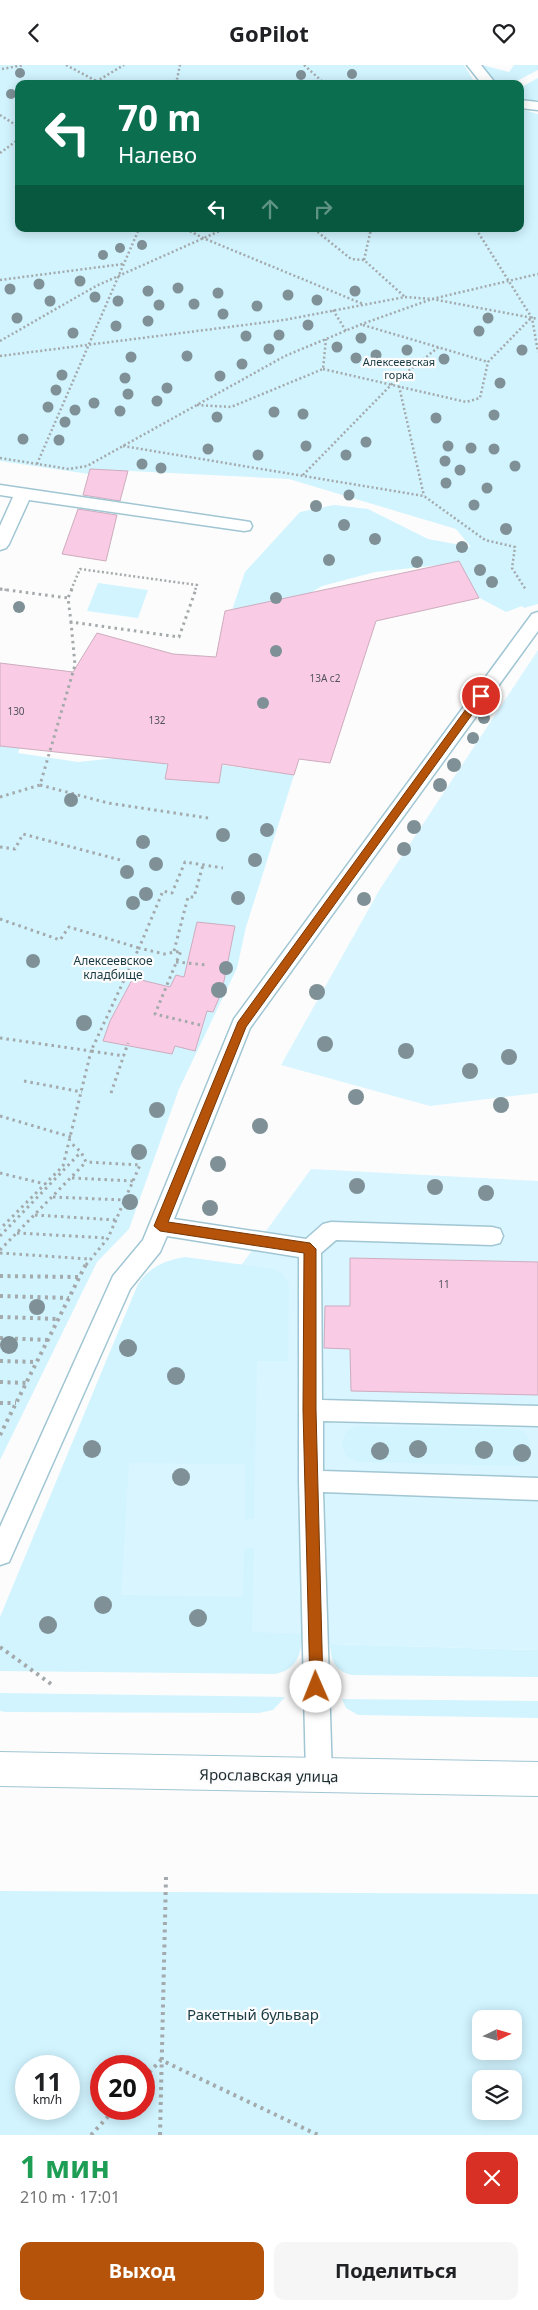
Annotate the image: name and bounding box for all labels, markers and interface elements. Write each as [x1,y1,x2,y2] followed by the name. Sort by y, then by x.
[229,18,309,48] text: GoPilot
[20,19,48,47] icon: back
[490,19,518,47] icon: heart
[118,94,201,141] text: 70 m
[35,100,100,165] icon: left
[118,139,197,169] text: Налево
[203,195,231,223] icon: left
[256,195,284,223] icon: ahead
[309,195,337,223] icon: right
[363,354,435,382] park label: Алексеевская горка
[309,671,341,685] house number: 13А с2
[460,675,502,717] pin
[467,682,495,710] icon: arrive
[7,704,25,718] house number: 130
[148,713,166,727] house number: 132
[73,952,153,983] park label: Алексеевское кладбище
[438,1277,450,1291] house number: 11
[289,1660,341,1712] position arrow
[199,1764,339,1786] street label: Ярославская улица
[187,2004,319,2024] park label: Ракетный бульвар
[472,2010,522,2060] north arrow
[472,2010,522,2120] map controls
[90,2055,155,2120] speed limit sign: 20
[33,2064,62,2098] text: 11
[472,2070,522,2120] button: layers
[33,2091,62,2108] text: km/h
[20,2146,110,2187] text: 1 мин
[466,2152,518,2204] button: close
[20,2186,120,2208] text: 210 m · 17:01
[20,2242,264,2300] button: Выход
[274,2242,518,2300] button: Поделиться

